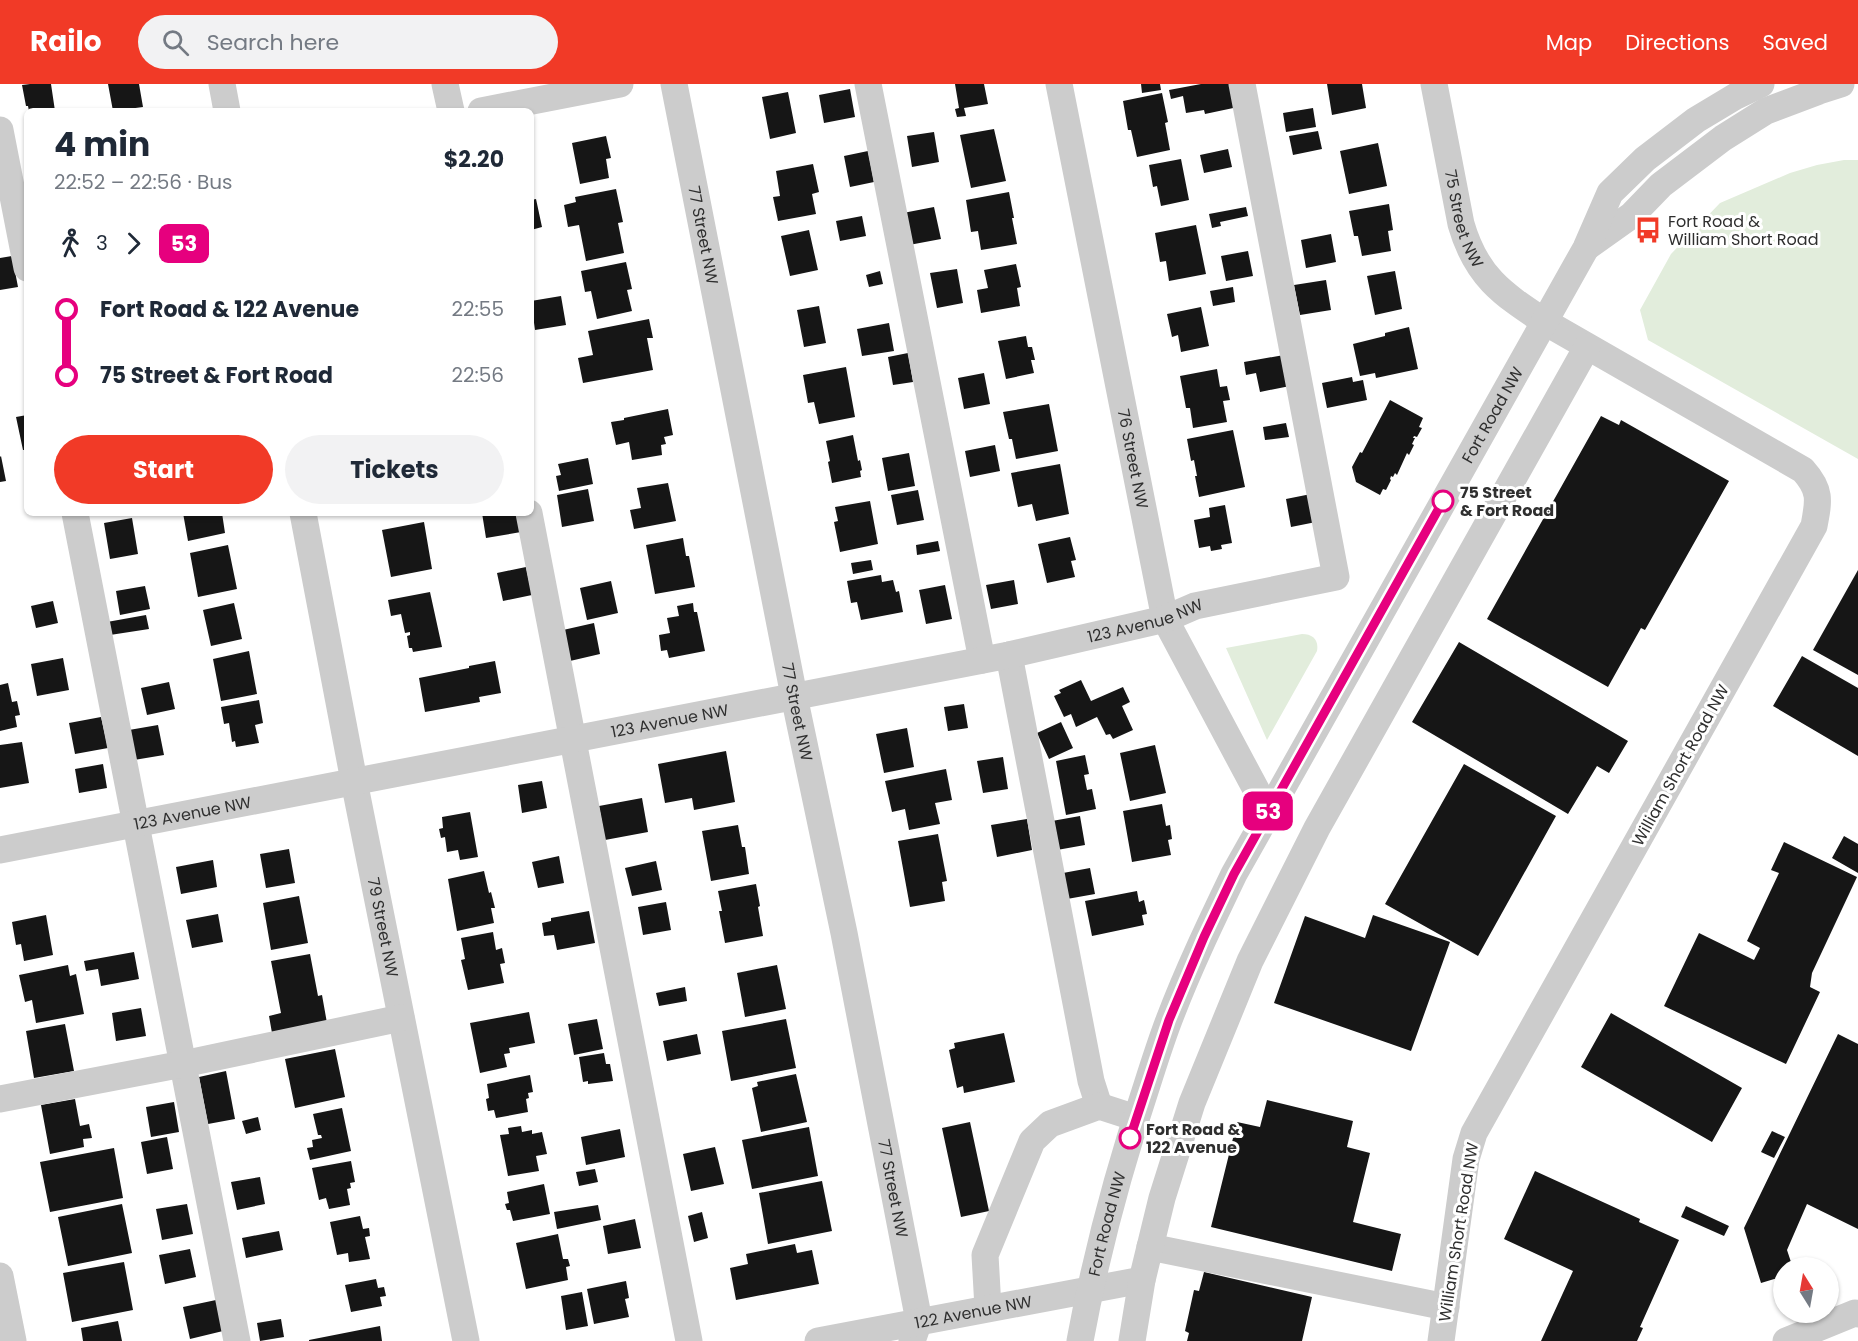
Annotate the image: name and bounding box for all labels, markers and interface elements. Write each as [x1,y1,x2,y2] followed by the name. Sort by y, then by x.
[138,15,558,69] search box
[30,22,102,61] text: Railo
[159,26,192,59] icon: search
[207,27,339,58] text: Search here
[1546,28,1592,57] text: Map
[1625,28,1729,57] text: Directions
[1762,28,1828,57] text: Saved
[54,121,150,168] text: 4 min
[444,144,504,175] text: $2.20
[54,168,232,196] text: 22:52 – 22:56 · Bus
[1439,168,1489,272] street label: 75 Street NW
[682,184,724,287] street label: 77 Street NW
[1668,210,1818,251] place label: Fort Road & William Short Road
[1633,215,1663,245] bus stop icon: Fort Road & William Short Road
[54,227,87,260] icon: walk
[117,227,150,260] icon: forward
[96,229,108,257] text: 3
[171,229,197,258] text: 53
[100,294,359,325] text: Fort Road & 122 Avenue
[452,295,504,323] text: 22:55
[100,360,333,391] text: 75 Street & Fort Road
[451,361,504,389] text: 22:56
[1456,362,1529,468] street label: Fort Road NW
[1112,407,1154,511] street label: 76 Street NW
[54,435,273,504] button: Start
[285,435,504,504] button: Tickets
[1460,481,1554,522] place label: 75 Street & Fort Road
[1432,490,1454,512] marker: 75 Street & Fort Road
[1085,593,1207,649] street label: 123 Avenue NW
[776,661,819,764] street label: 77 Street NW
[1626,680,1735,850] street label: William Short Road NW
[609,698,731,744] street label: 123 Avenue NW
[132,791,254,836] street label: 123 Avenue NW
[1241,792,1295,830] line badge: 53
[1255,797,1281,826] text: 53
[362,876,404,980] street label: 79 Street NW
[1146,1118,1240,1159] place label: Fort Road & 122 Avenue
[1119,1127,1141,1149] marker: Fort Road & 122 Avenue
[872,1137,914,1240] street label: 77 Street NW
[1433,1140,1484,1324] street label: William Short Road NW
[1083,1169,1132,1279] street label: Fort Road NW
[1773,1257,1839,1323] north arrow
[1773,1257,1839,1323] map controls
[913,1290,1034,1335] street label: 122 Avenue NW

